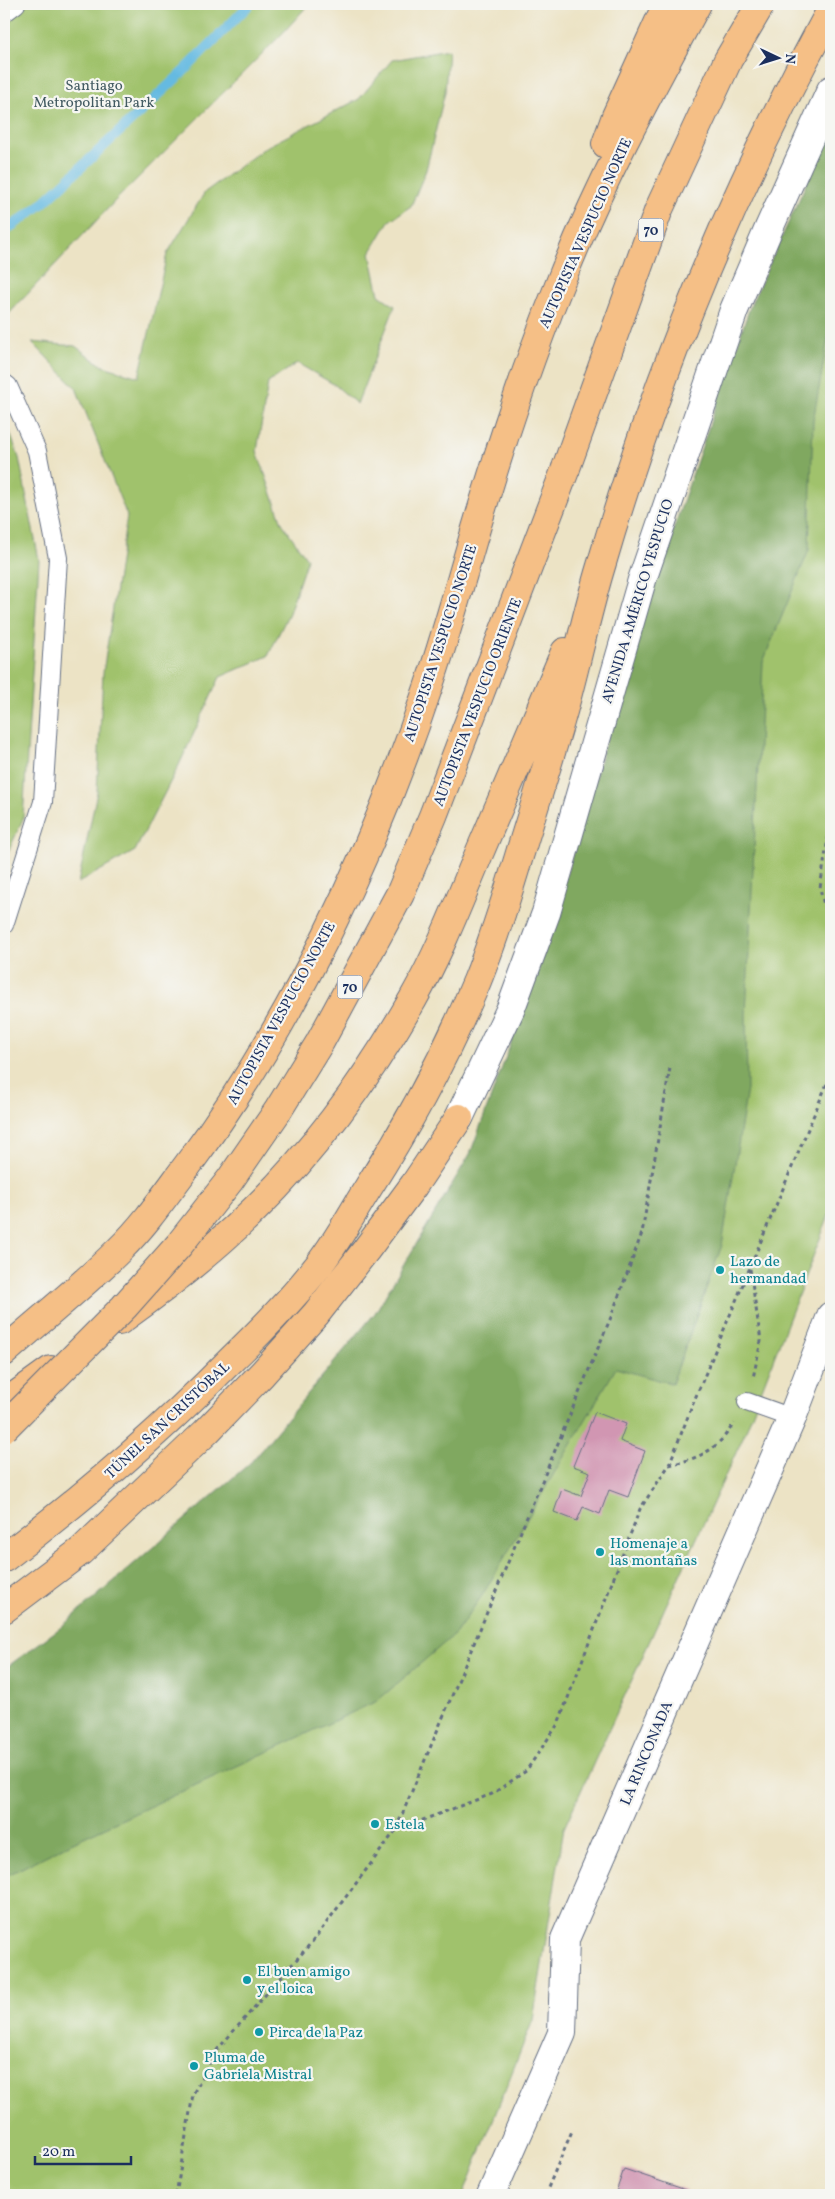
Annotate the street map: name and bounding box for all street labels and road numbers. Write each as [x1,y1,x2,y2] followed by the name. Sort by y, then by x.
[535,135,638,332] street label: AUTOPISTA VESPUCIO NORTE
[638,218,664,242] road number: 70
[597,497,680,706] street label: AVENIDA AMÉRICO VESPUCIO
[400,542,483,745] street label: AUTOPISTA VESPUCIO NORTE
[429,595,528,810] street label: AUTOPISTA VESPUCIO ORIENTE
[223,918,342,1109] street label: AUTOPISTA VESPUCIO NORTE
[338,976,362,999] road number: 70
[101,1357,236,1485] street label: TÚNEL SAN CRISTÓBAL
[616,1698,679,1809] street label: LA RINCONADA

